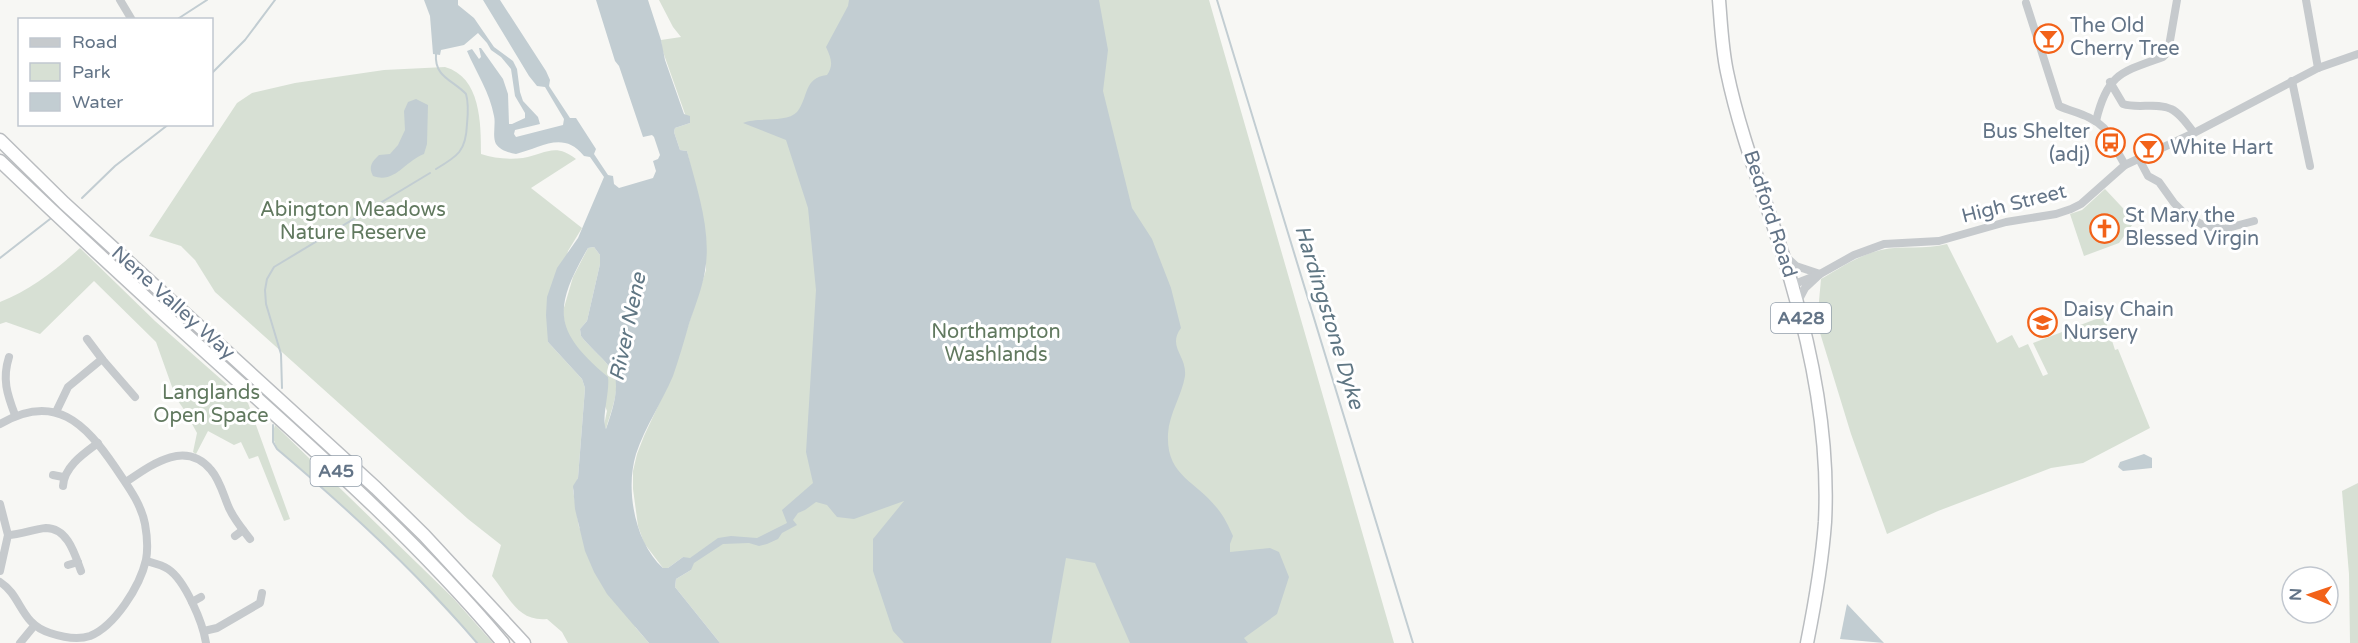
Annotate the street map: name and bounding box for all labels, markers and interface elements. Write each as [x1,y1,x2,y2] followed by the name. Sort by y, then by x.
[2070,14,2180,61] place label: The Old Cherry Tree
[18,18,213,126] legend
[2033,22,2065,54] bar icon: The Old Cherry Tree
[72,31,117,53] text: Road
[72,61,111,83] text: Park
[72,91,123,113] text: Water
[1982,120,2090,167] place label: Bus Shelter (adj)
[2095,127,2127,159] bus stop icon: Bus Shelter (adj)
[2133,132,2165,164] bar icon: White Hart
[2170,136,2273,160] place label: White Hart
[1738,147,1802,281] street label: Bedford Road
[1959,179,2069,229] street label: High Street
[260,198,446,245] park label: Abington Meadows Nature Reserve
[2125,204,2259,251] place label: St Mary the Blessed Virgin
[2088,212,2120,244] church icon: St Mary the Blessed Virgin
[1289,222,1369,413] water label: Hardingstone Dyke
[106,241,240,365] street label: Nene Valley Way
[604,270,652,383] water label: River Nene
[2063,298,2174,345] place label: Daisy Chain Nursery
[1771,303,1831,333] road number: A428
[2026,306,2058,338] school or university icon: Daisy Chain Nursery
[931,320,1061,367] park label: Northampton Washlands
[153,381,269,428] park label: Langlands Open Space
[310,456,362,486] road number: A45
[2280,565,2340,625] north arrow
[2286,588,2306,601] text: N

